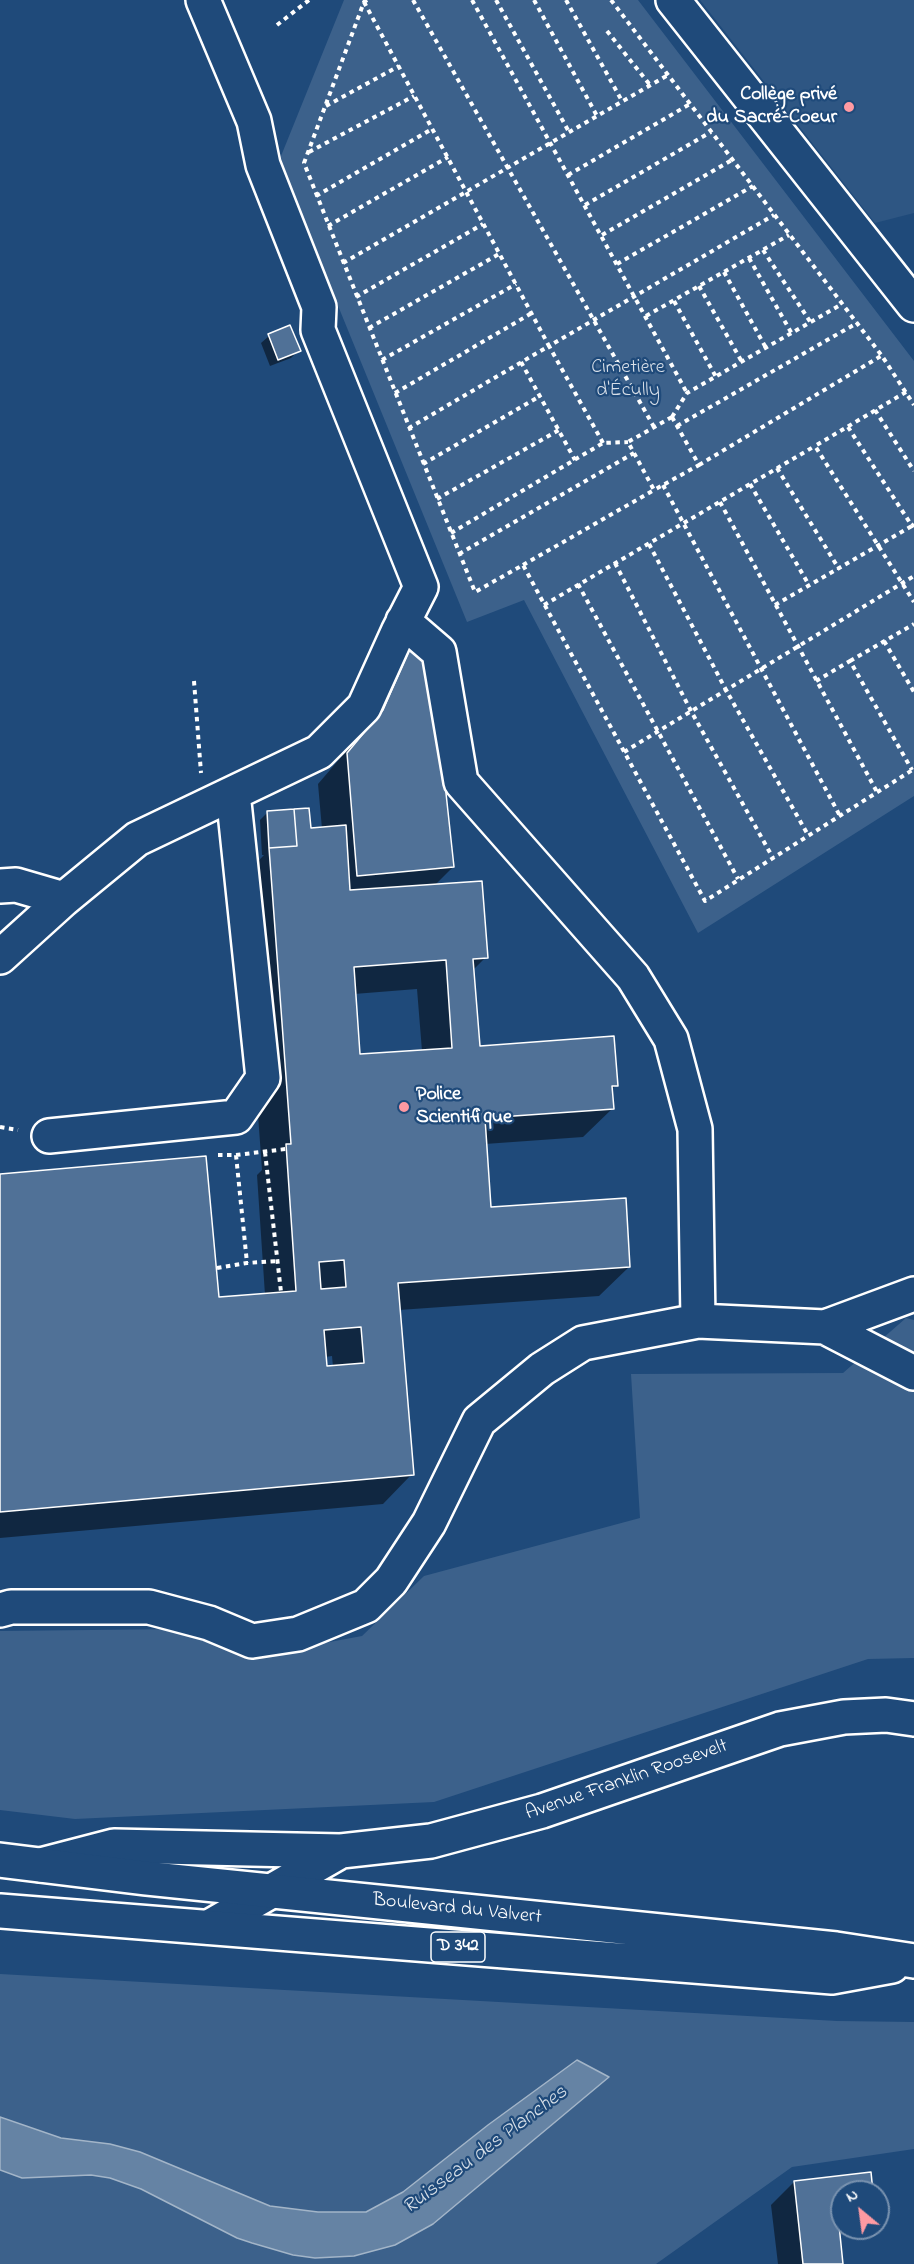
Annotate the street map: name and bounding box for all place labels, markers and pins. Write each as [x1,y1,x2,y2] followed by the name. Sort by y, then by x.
[706,84,837,131] place label: Collège privé du Sacré-Coeur
[842,100,856,114] marker: Collège privé du Sacré-Coeur
[416,1084,512,1131] place label: Police Scientifique
[397,1100,411,1114] marker: Police Scientifique

